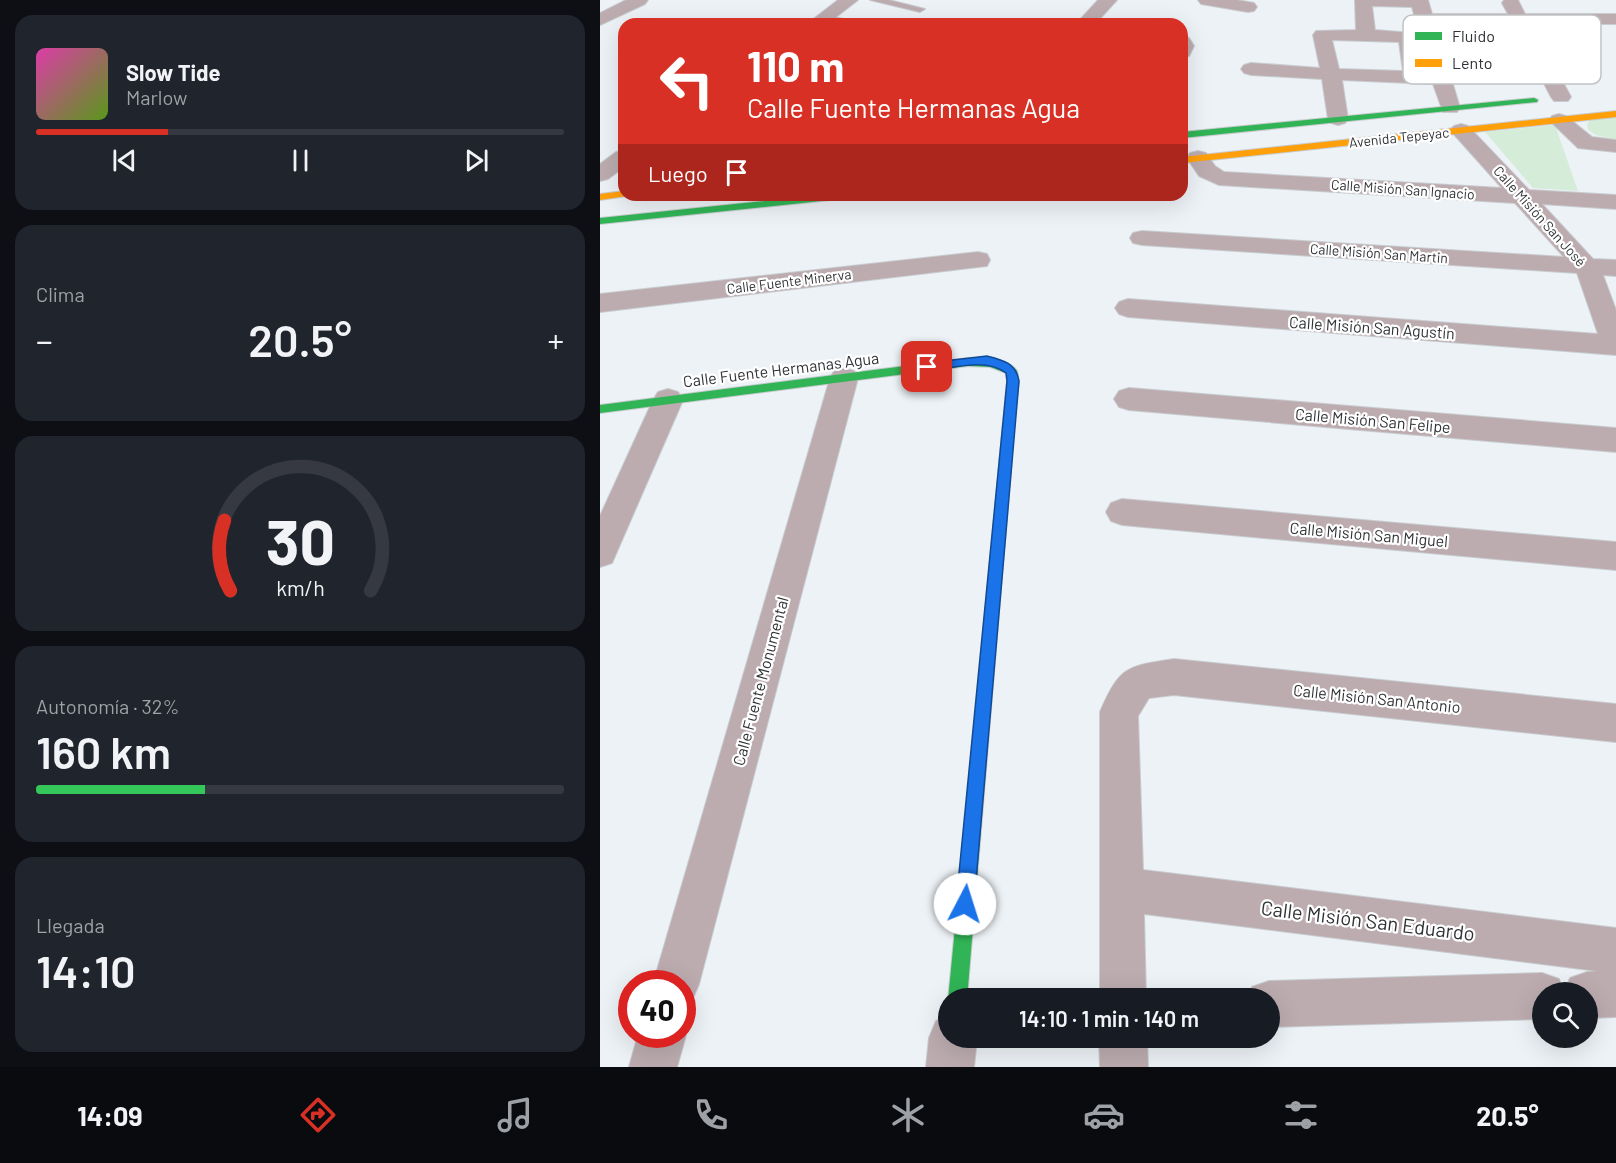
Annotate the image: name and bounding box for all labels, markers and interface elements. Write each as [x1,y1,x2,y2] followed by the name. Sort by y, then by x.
[1403,15,1601,84] legend
[1452,26,1495,45] text: Fluido
[747,40,844,90] text: 110 m
[648,42,726,120] icon: left
[1452,53,1493,72] text: Lento
[126,59,221,85] text: Slow Tide
[126,85,187,109] text: Marlow
[747,91,1080,123] text: Calle Fuente Hermanas Agua
[1348,123,1450,151] street label: Avenida Tepeyac
[108,144,141,177] icon: previous
[284,144,317,177] icon: pause
[460,144,493,177] icon: next
[720,156,753,189] icon: arrive
[648,160,708,186] text: Luego
[1490,162,1590,270] street label: Calle Misión San José
[1331,176,1475,202] street label: Calle Misión San Ignacio
[1309,240,1449,266] street label: Calle Misión San Martin
[726,265,852,297] street label: Calle Fuente Minerva
[36,282,85,306] text: Clima
[248,312,352,366] text: 20.5°
[1289,312,1455,342] street label: Calle Misión San Agustín
[36,320,53,360] text: −
[547,320,564,360] text: +
[901,341,952,392] pin
[682,348,880,390] street label: Calle Fuente Hermanas Agua
[910,350,943,383] icon: arrive
[1295,404,1451,436] street label: Calle Misión San Felipe
[265,503,335,577] text: 30
[1289,518,1449,550] street label: Calle Misión San Miguel
[276,575,324,600] text: km/h
[728,594,792,768] street label: Calle Fuente Monumental
[1292,680,1462,716] street label: Calle Misión San Antonio
[36,694,179,718] text: Autonomía · 32%
[36,724,171,778] text: 160 km
[933,872,997,936] position arrow
[1260,895,1476,945] street label: Calle Misión San Eduardo
[36,913,105,937] text: Llegada
[36,943,136,997] text: 14:10
[618,970,696,1048] speed limit sign: 40
[1532,982,1598,1048] map controls
[1532,982,1598,1048] button: search
[1019,1005,1199,1031] text: 14:10 · 1 min · 140 m
[297,1094,339,1136] icon: directions
[494,1094,536,1136] icon: music
[690,1094,732,1136] icon: phone
[887,1094,929,1136] icon: climate
[1083,1094,1125,1136] icon: car
[1280,1094,1322,1136] icon: filters
[77,1099,143,1131] text: 14:09
[1476,1099,1539,1131] text: 20.5°

